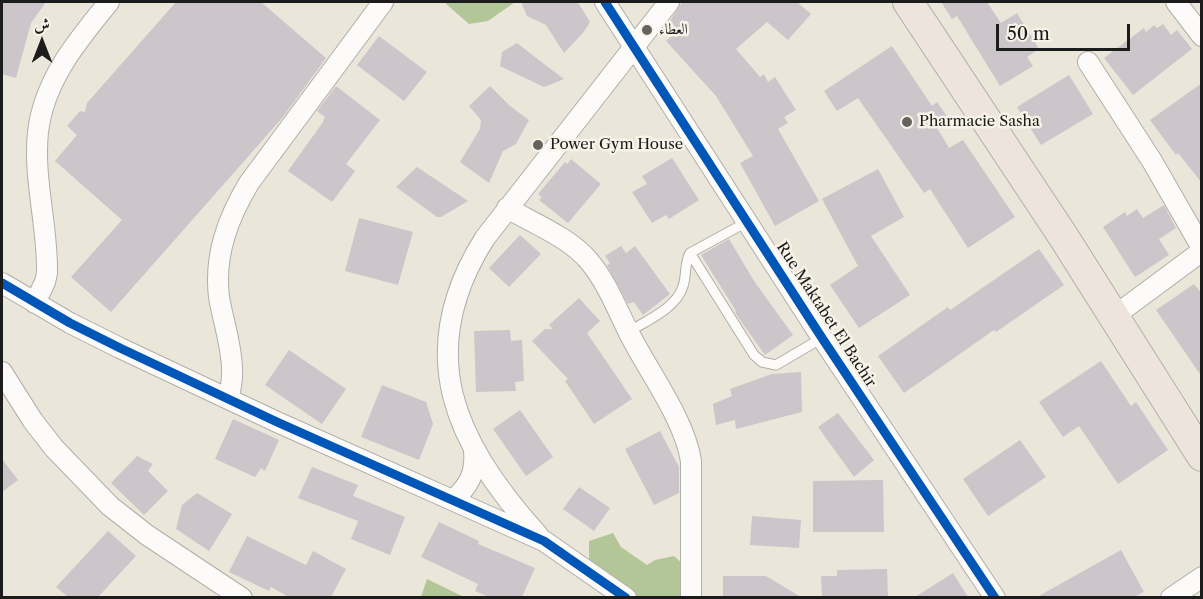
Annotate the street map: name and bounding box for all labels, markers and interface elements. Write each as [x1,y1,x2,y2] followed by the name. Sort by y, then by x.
[12,12,72,72] north arrow
[999,12,1132,50] scale bar
[34,14,50,34] text: ش
[659,21,688,39] place label: العطاء
[640,23,654,37] marker: العطاء
[1007,23,1050,45] text: 50 m
[919,113,1040,131] place label: Pharmacie Sasha
[900,115,914,129] marker: Pharmacie Sasha
[550,136,683,154] place label: Power Gym House
[531,138,545,152] marker: Power Gym House
[772,239,880,391] street label: Rue Maktabet El Bachir

